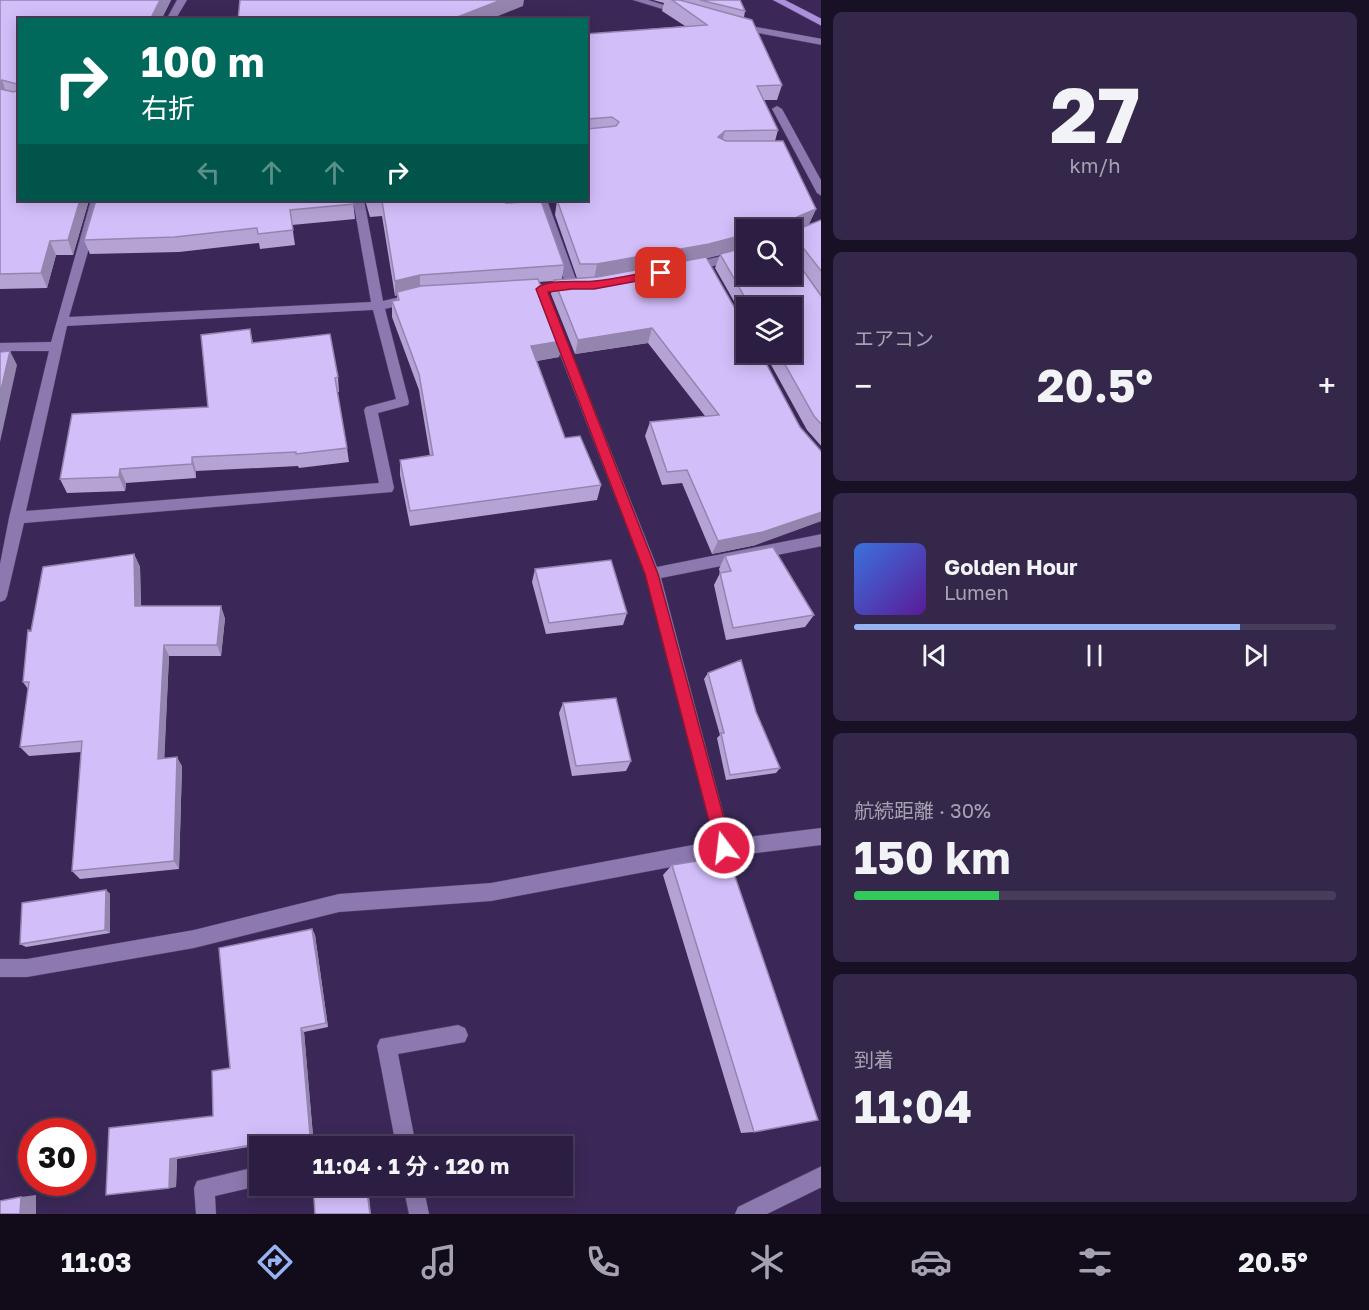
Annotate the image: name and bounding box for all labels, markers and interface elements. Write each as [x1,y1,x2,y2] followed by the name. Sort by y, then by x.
[141,36,264,86] text: 100 m
[42,42,120,120] icon: right
[1050,67,1140,160] text: 27
[141,92,195,124] text: 右折
[1070,153,1120,177] text: km/h
[192,156,225,189] icon: left
[255,156,288,189] icon: ahead
[318,156,351,189] icon: ahead
[381,156,414,189] icon: right
[736,219,802,363] map controls
[736,219,802,285] button: search
[635,247,686,298] pin
[644,256,677,289] icon: arrive
[736,297,802,363] button: layers
[854,326,934,350] text: エアコン
[1037,358,1153,412] text: 20.5°
[854,366,872,405] text: −
[1318,366,1336,405] text: +
[944,553,1078,580] text: Golden Hour
[944,580,1009,604] text: Lumen
[918,639,951,672] icon: previous
[1078,639,1111,672] icon: pause
[1239,639,1272,672] icon: next
[854,798,991,822] text: 航続距離 · 30%
[692,816,756,880] position arrow
[854,830,1011,884] text: 150 km
[854,1047,894,1071] text: 到着
[854,1079,972,1133] text: 11:04
[18,1118,96,1196] speed limit sign: 30
[313,1152,509,1179] text: 11:04 · 1 分 · 120 m
[254,1241,296,1283] icon: directions
[418,1241,460,1283] icon: music
[582,1241,624,1283] icon: phone
[746,1241,788,1283] icon: climate
[910,1241,952,1283] icon: car
[1074,1241,1116,1283] icon: filters
[61,1246,132,1278] text: 11:03
[1238,1246,1308,1278] text: 20.5°

